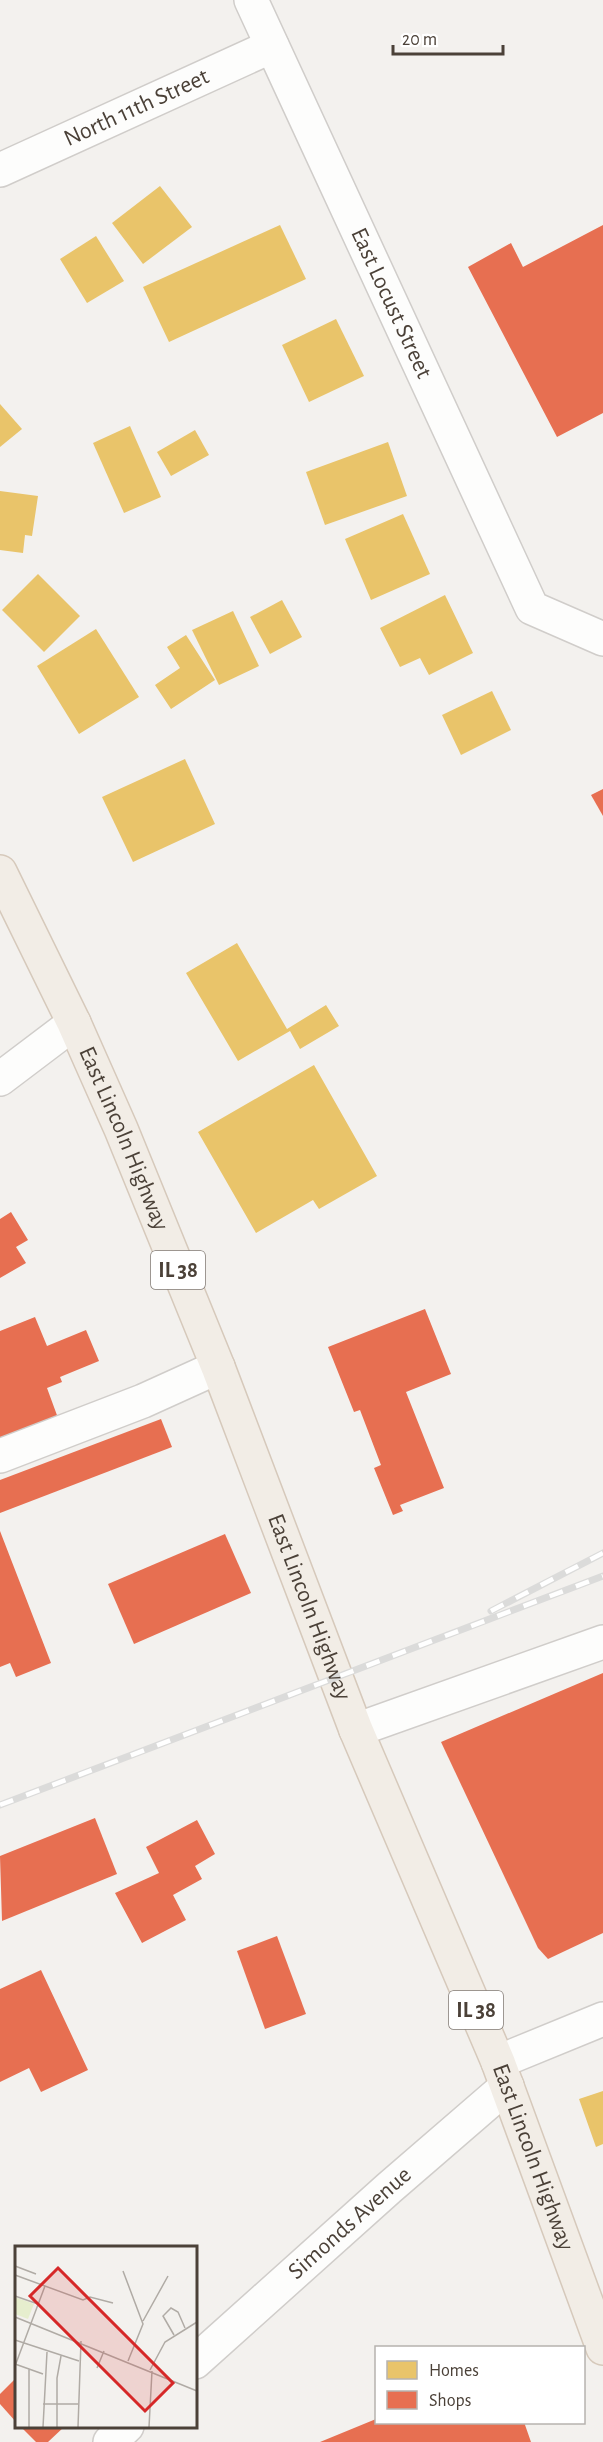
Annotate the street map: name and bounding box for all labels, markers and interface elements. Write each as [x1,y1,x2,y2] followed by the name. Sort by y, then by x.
[393,18,502,56] scale bar
[402,31,437,49] text: 20 m
[60,64,213,151] street label: North 11th Street
[346,224,436,382] street label: East Locust Street
[74,1043,173,1234] street label: East Lincoln Highway
[151,1251,205,1289] road number: IL 38
[263,1511,356,1703] street label: East Lincoln Highway
[449,1991,503,2029] road number: IL 38
[488,2061,578,2254] street label: East Lincoln Highway
[284,2162,416,2284] street label: Simonds Avenue
[15,2246,196,2427] inset map
[375,2346,585,2424] legend
[429,2362,479,2380] text: Homes
[429,2392,471,2410] text: Shops

